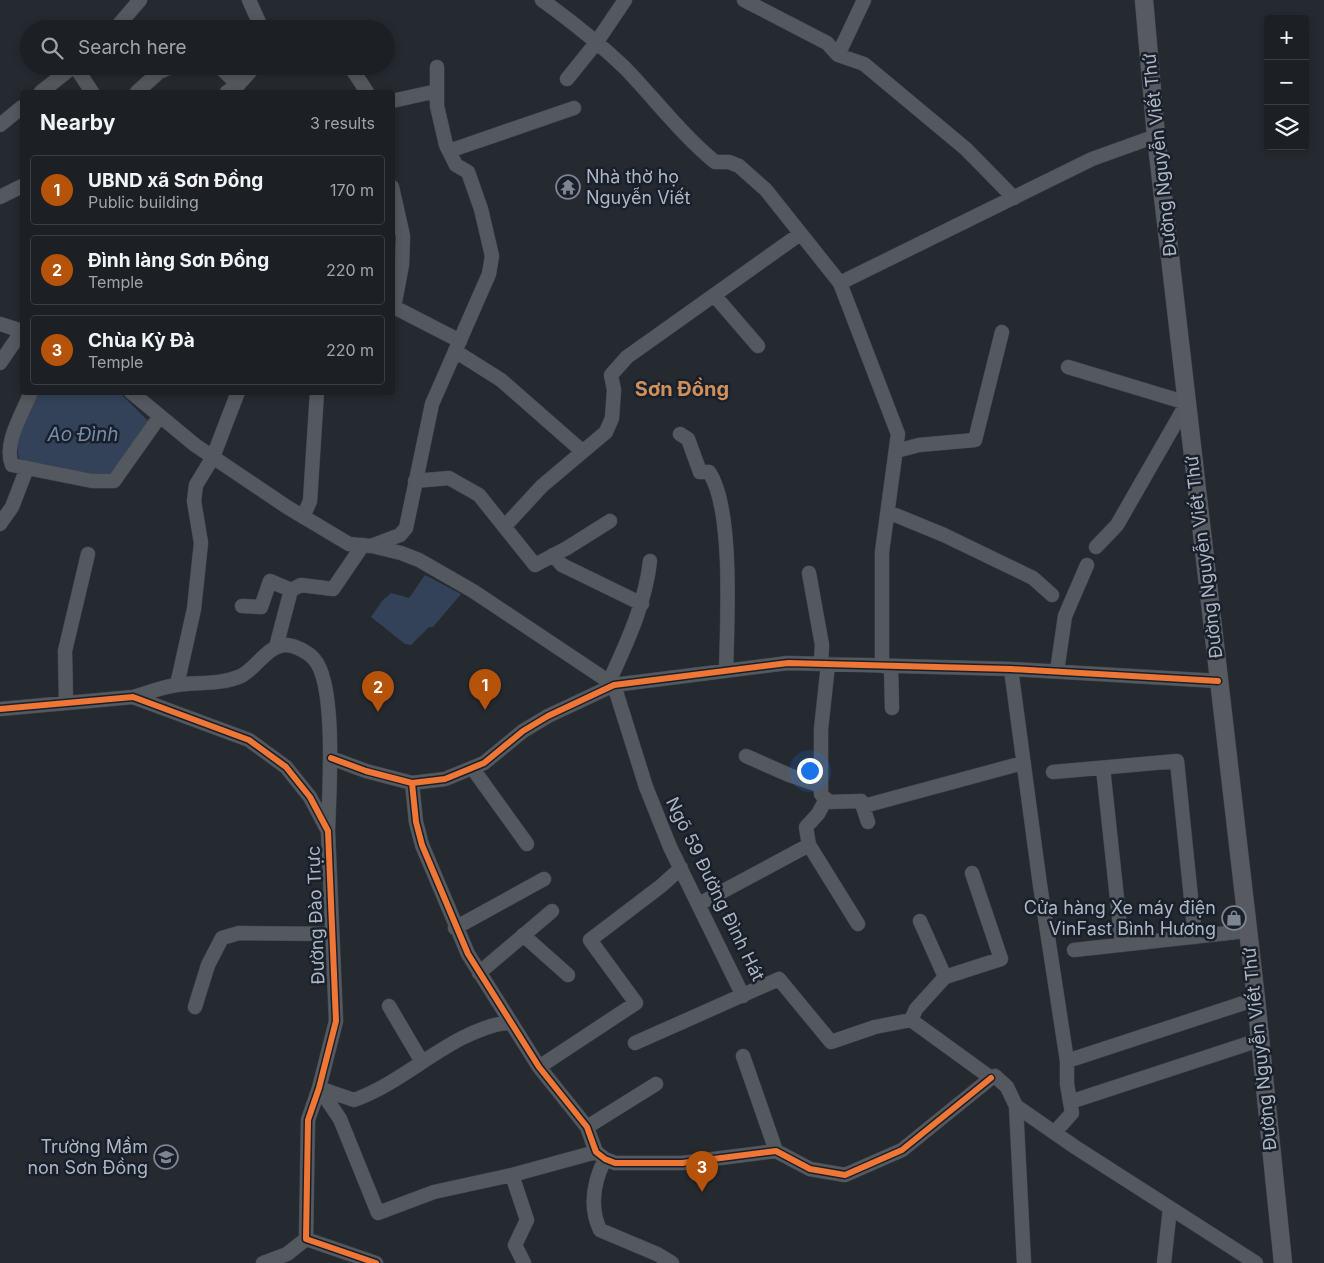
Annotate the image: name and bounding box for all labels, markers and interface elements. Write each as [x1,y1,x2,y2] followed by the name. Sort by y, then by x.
[1264,15,1309,150] map controls
[1264,15,1309,60] button: +
[20,20,395,75] search box
[38,34,66,62] icon: search
[78,36,187,59] text: Search here
[1138,53,1181,258] street label: Đường Nguyễn Viết Thứ
[1264,60,1309,105] button: −
[1264,105,1309,150] button: layers
[40,110,115,135] text: Nearby
[310,113,375,133] text: 3 results
[586,166,690,208] place label: Nhà thờ họ Nguyễn Viết
[88,169,263,192] text: UBND xã Sơn Đồng
[555,174,581,200] temple icon: Nhà thờ họ Nguyễn Viết
[54,180,60,200] text: 1
[330,180,374,200] text: 170 m
[88,192,199,212] text: Public building
[88,249,269,272] text: Đình làng Sơn Đồng
[52,260,62,280] text: 2
[326,260,374,280] text: 220 m
[88,272,143,292] text: Temple
[88,329,195,352] text: Chùa Kỳ Đà
[52,340,62,360] text: 3
[326,340,374,360] text: 220 m
[88,352,143,372] text: Temple
[635,377,729,401] district label: Sơn Đồng
[47,423,118,446] water label: Ao Đình
[1181,455,1226,660] street label: Đường Nguyễn Viết Thứ
[469,669,501,710] pin: 1
[362,671,394,712] pin: 2
[797,758,823,784] your location
[662,794,769,984] street label: Ngõ 59 Đường Đình Hát
[303,845,328,985] street label: Đường Đào Trực
[1024,897,1216,939] place label: Cửa hàng Xe máy điện VinFast Bình Hương
[1221,905,1247,931] shop icon: Cửa hàng Xe máy điện VinFast Bình Hương
[1238,947,1281,1152] street label: Đường Nguyễn Viết Thứ
[27,1136,148,1178] place label: Trường Mầm non Sơn Đồng
[153,1144,179,1170] school or university icon: Trường Mầm non Sơn Đồng
[686,1151,718,1192] pin: 3

